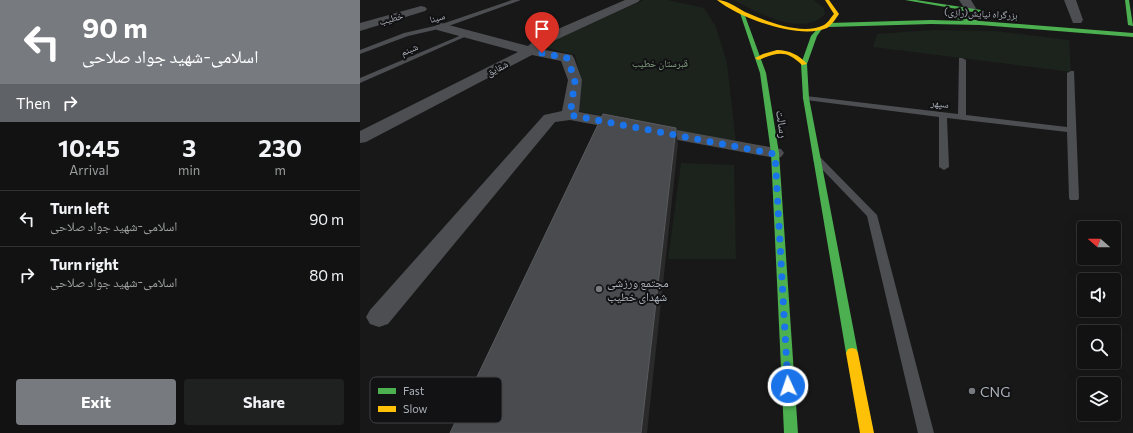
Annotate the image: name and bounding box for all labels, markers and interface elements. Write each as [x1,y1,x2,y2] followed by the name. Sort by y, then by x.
[944,5,1018,22] street label: بزرگراه نیایش(رازی)
[378,9,405,27] street label: خطیب
[428,9,447,25] street label: سینا
[82,10,148,44] text: 90 m
[525,12,559,53] pin
[16,16,68,68] icon: left
[531,18,553,40] icon: arrive
[399,40,421,60] street label: شبنم
[82,45,258,67] text: اسلامی-شهید جواد صلاحی
[484,57,511,79] street label: شقایق
[632,57,688,70] park label: قبرستان خطیب
[59,92,81,114] icon: right
[16,94,51,112] text: Then
[929,96,950,111] street label: سپهر
[774,109,792,139] street label: رسالت
[58,133,120,162] text: 10:45
[182,133,196,162] text: 3
[258,133,302,162] text: 230
[69,162,109,178] text: Arrival
[178,162,200,178] text: min
[274,162,286,178] text: m
[50,199,109,217] text: Turn left
[16,208,38,230] icon: left
[309,210,344,228] text: 90 m
[50,218,177,234] text: اسلامی-شهید جواد صلاحی
[1077,221,1121,265] north arrow
[1077,221,1121,421] map controls
[50,255,119,273] text: Turn right
[16,264,38,286] icon: right
[309,266,344,284] text: 80 m
[1077,273,1121,317] button: sound
[50,274,177,290] text: اسلامی-شهید جواد صلاحی
[607,275,669,304] place label: مجتمع ورزشی شهدای خطیب
[594,284,604,294] marker: مجتمع ورزشی شهدای خطیب
[1077,325,1121,369] button: search
[767,365,809,407] position arrow
[370,377,502,423] legend
[1077,377,1121,421] button: layers
[16,379,176,425] button: Exit
[184,379,344,425] button: Share
[980,383,1010,400] place label: CNG
[403,384,425,397] text: Fast
[967,386,977,396] marker: CNG
[403,402,428,415] text: Slow

